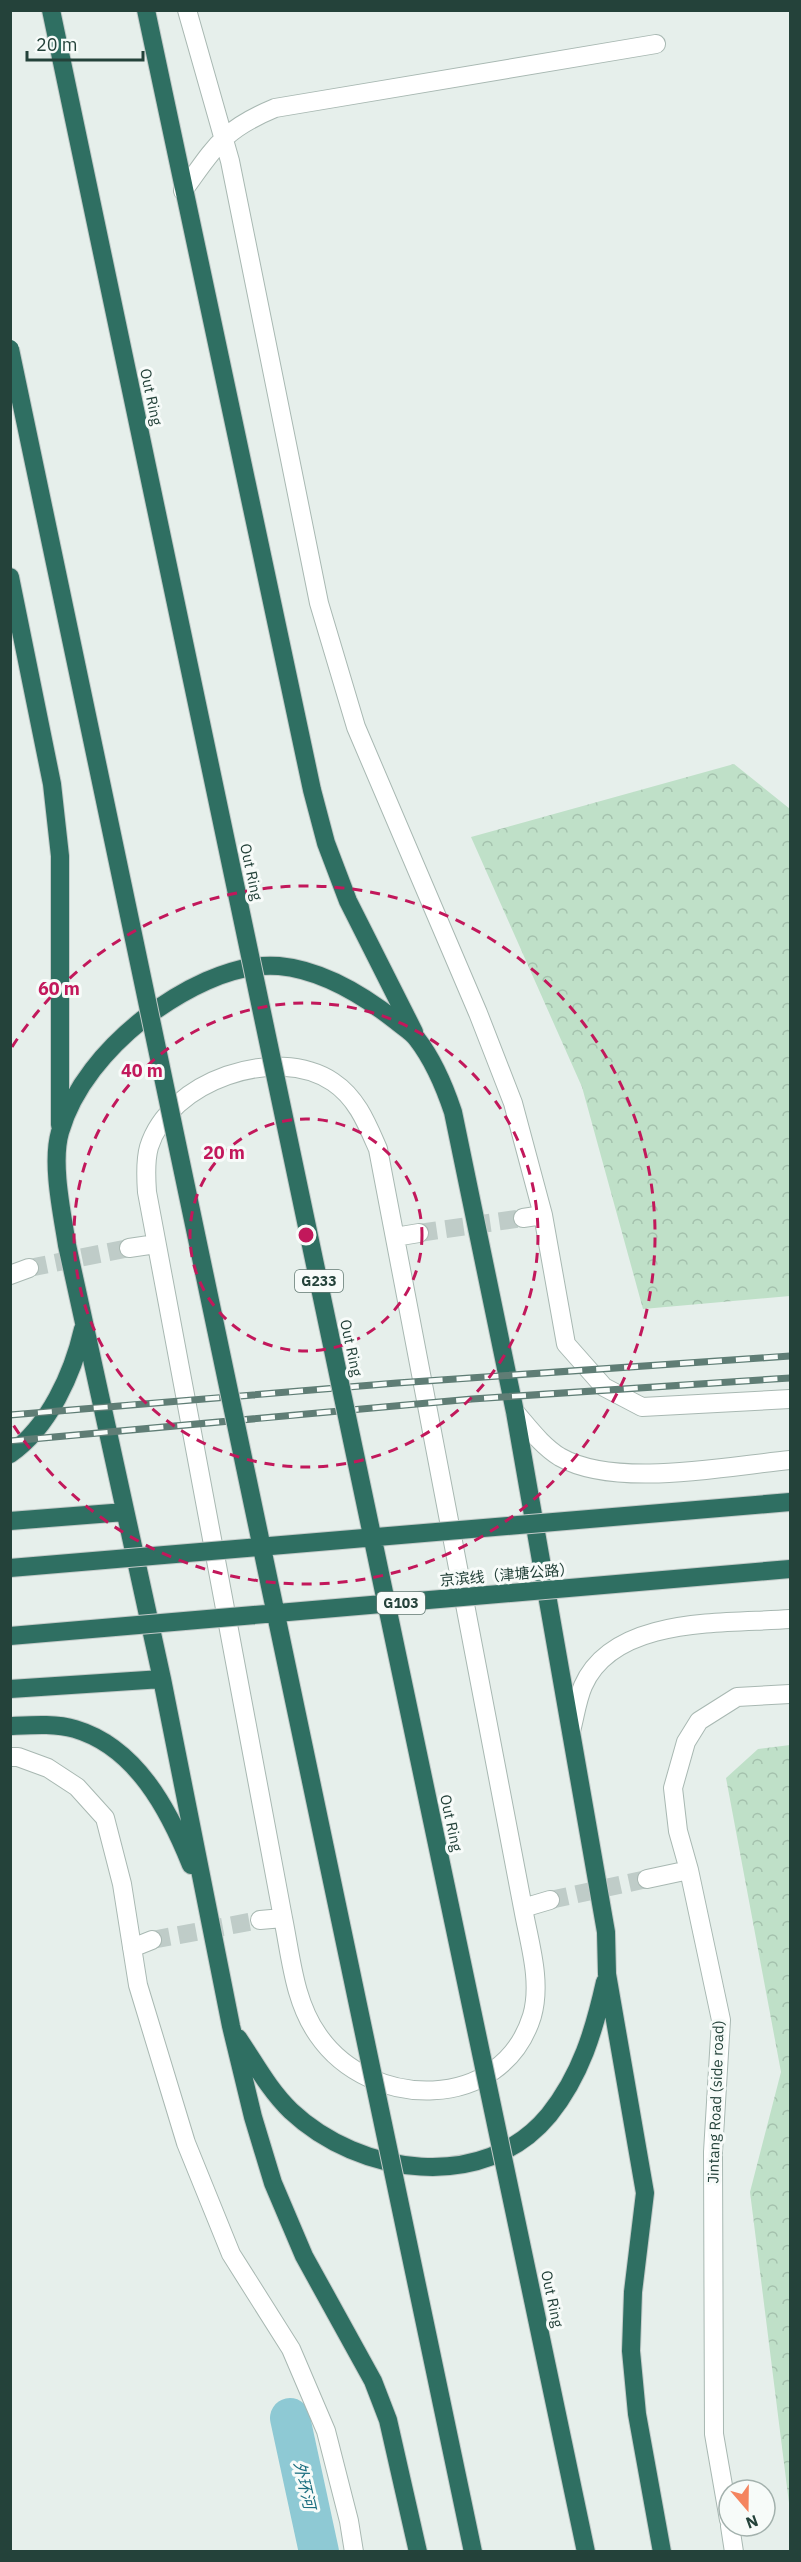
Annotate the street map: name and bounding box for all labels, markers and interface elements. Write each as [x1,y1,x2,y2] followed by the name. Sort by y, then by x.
[27,24,142,62] scale bar
[36,33,78,56] text: 20 m
[136,367,167,427] street label: Out Ring
[236,842,267,902] street label: Out Ring
[38,977,80,1000] text: 60 m
[121,1059,163,1082] text: 40 m
[203,1141,245,1164] text: 20 m
[296,1225,316,1245] centre of rings
[295,1270,343,1292] road number: G233
[336,1318,367,1378] street label: Out Ring
[439,1559,575,1590] street label: 京滨线（津塘公路）
[377,1592,425,1614] road number: G103
[436,1793,467,1853] street label: Out Ring
[703,2020,728,2184] street label: Jintang Road (side road)
[537,2269,568,2329] street label: Out Ring
[290,2459,321,2514] water label: 外环河
[717,2478,777,2538] north arrow
[743,2511,761,2533] text: N

